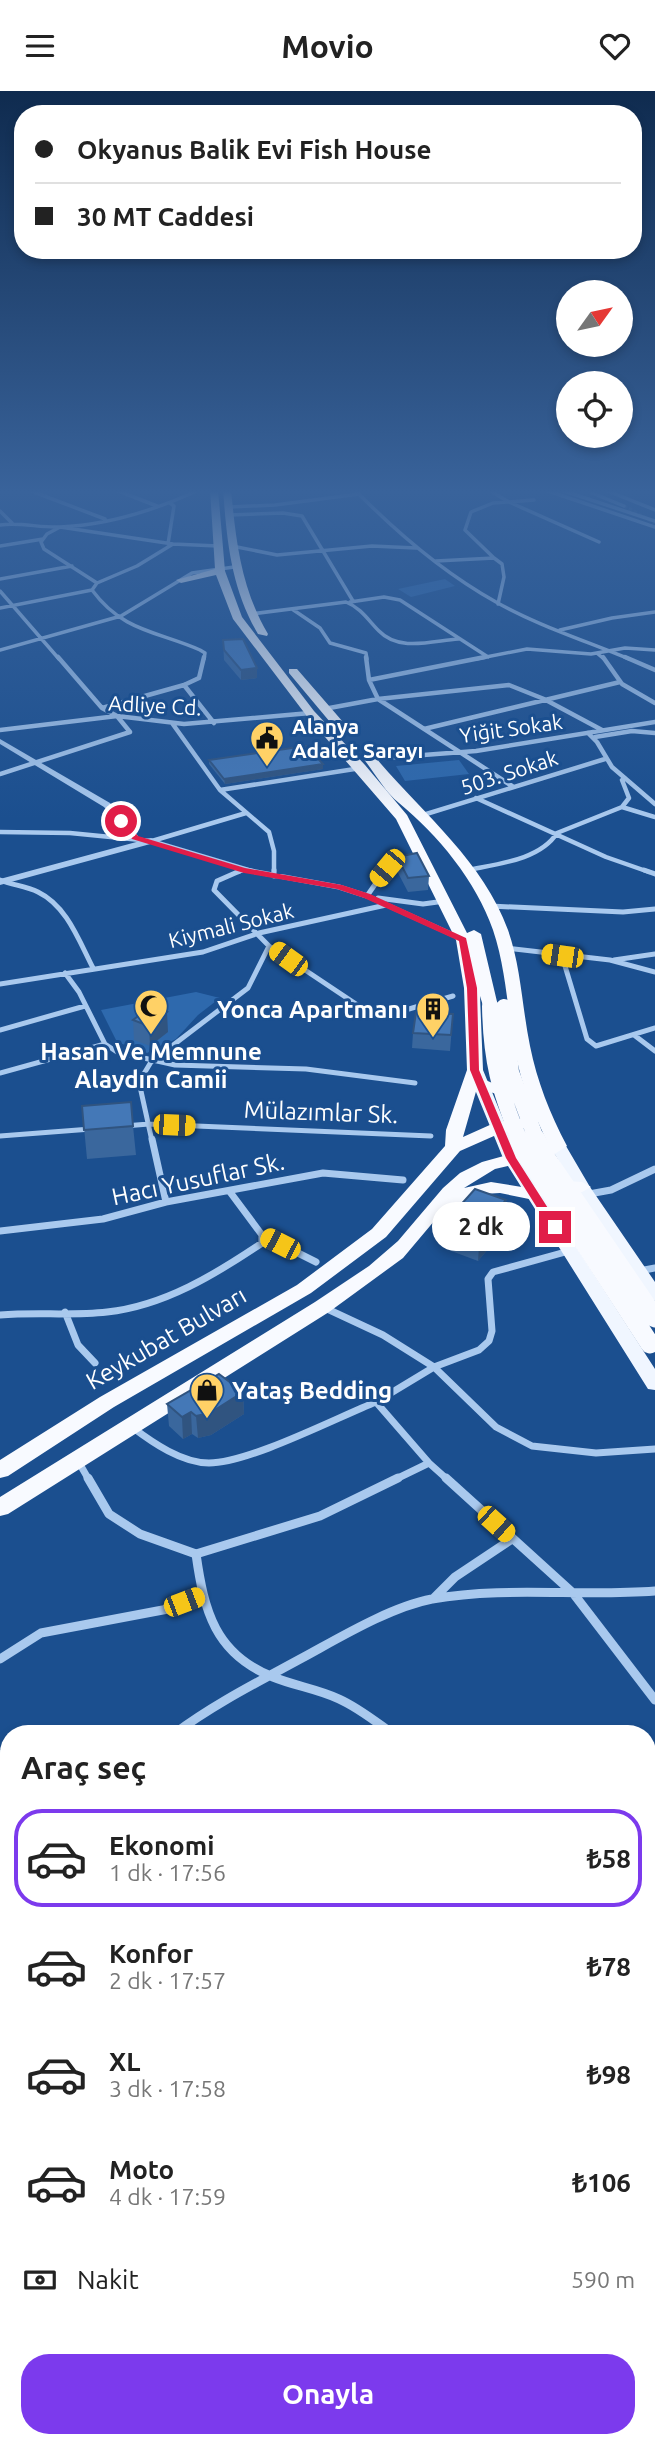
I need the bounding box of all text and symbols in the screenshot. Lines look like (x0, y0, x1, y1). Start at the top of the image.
icon: menu (21, 27, 59, 65)
icon: heart (596, 27, 634, 65)
text: Movio (281, 28, 374, 64)
text: Okyanus Balik Evi Fish House (77, 135, 431, 164)
text: 30 MT Caddesi (77, 202, 254, 231)
north arrow (556, 280, 634, 357)
map controls (556, 280, 633, 448)
button: locate (556, 371, 633, 448)
street label: Adliye Cd. (108, 691, 202, 719)
street label: Yiğit Sokak (458, 709, 564, 747)
place label: Alanya Adalet Sarayı (292, 714, 423, 762)
public building icon: Alanya Adalet Sarayı (248, 719, 286, 768)
street label: 503. Sokak (457, 745, 561, 799)
route start (105, 805, 137, 837)
car (366, 845, 409, 891)
street label: Kiymali Sokak (166, 898, 296, 952)
car (265, 938, 312, 980)
car (540, 943, 585, 969)
mosque icon: Hasan Ve Memnune Alaydın Camii (132, 987, 170, 1036)
building icon: Yonca Apartmanı (414, 990, 452, 1039)
place label: Yonca Apartmanı (217, 996, 408, 1023)
place label: Hasan Ve Memnune Alaydın Camii (40, 1038, 262, 1093)
street label: Mülazımlar Sk. (243, 1096, 399, 1128)
car (153, 1114, 196, 1136)
street label: Hacı Yusuflar Sk. (109, 1148, 287, 1210)
callout: 2 dk (433, 1203, 530, 1251)
route end (539, 1211, 571, 1243)
text: 2 dk (458, 1214, 504, 1239)
car (257, 1225, 304, 1263)
street label: Keykubat Bulvarı (81, 1281, 251, 1395)
shop icon: Yataş Bedding (188, 1371, 226, 1420)
place label: Yataş Bedding (232, 1377, 392, 1404)
car (474, 1502, 519, 1546)
car (161, 1585, 208, 1619)
text: Araç seç (21, 1749, 146, 1785)
icon: car (25, 1827, 88, 1890)
text: Ekonomi (109, 1831, 214, 1860)
text: ₺58 (587, 1844, 631, 1873)
text: 1 dk · 17:56 (109, 1860, 226, 1885)
icon: car (25, 1935, 88, 1998)
text: Konfor (109, 1939, 193, 1968)
text: ₺78 (587, 1952, 631, 1981)
text: 2 dk · 17:57 (109, 1968, 226, 1993)
icon: car (25, 2043, 88, 2106)
text: XL (109, 2047, 140, 2076)
text: ₺98 (587, 2060, 631, 2089)
text: 3 dk · 17:58 (109, 2076, 226, 2101)
icon: car (25, 2151, 88, 2214)
text: Moto (109, 2155, 174, 2184)
text: ₺106 (572, 2168, 631, 2197)
text: 4 dk · 17:59 (109, 2184, 226, 2209)
icon: cash (21, 2261, 59, 2299)
text: Nakit (77, 2265, 139, 2294)
text: 590 m (571, 2267, 635, 2292)
button: Onayla (21, 2354, 635, 2434)

